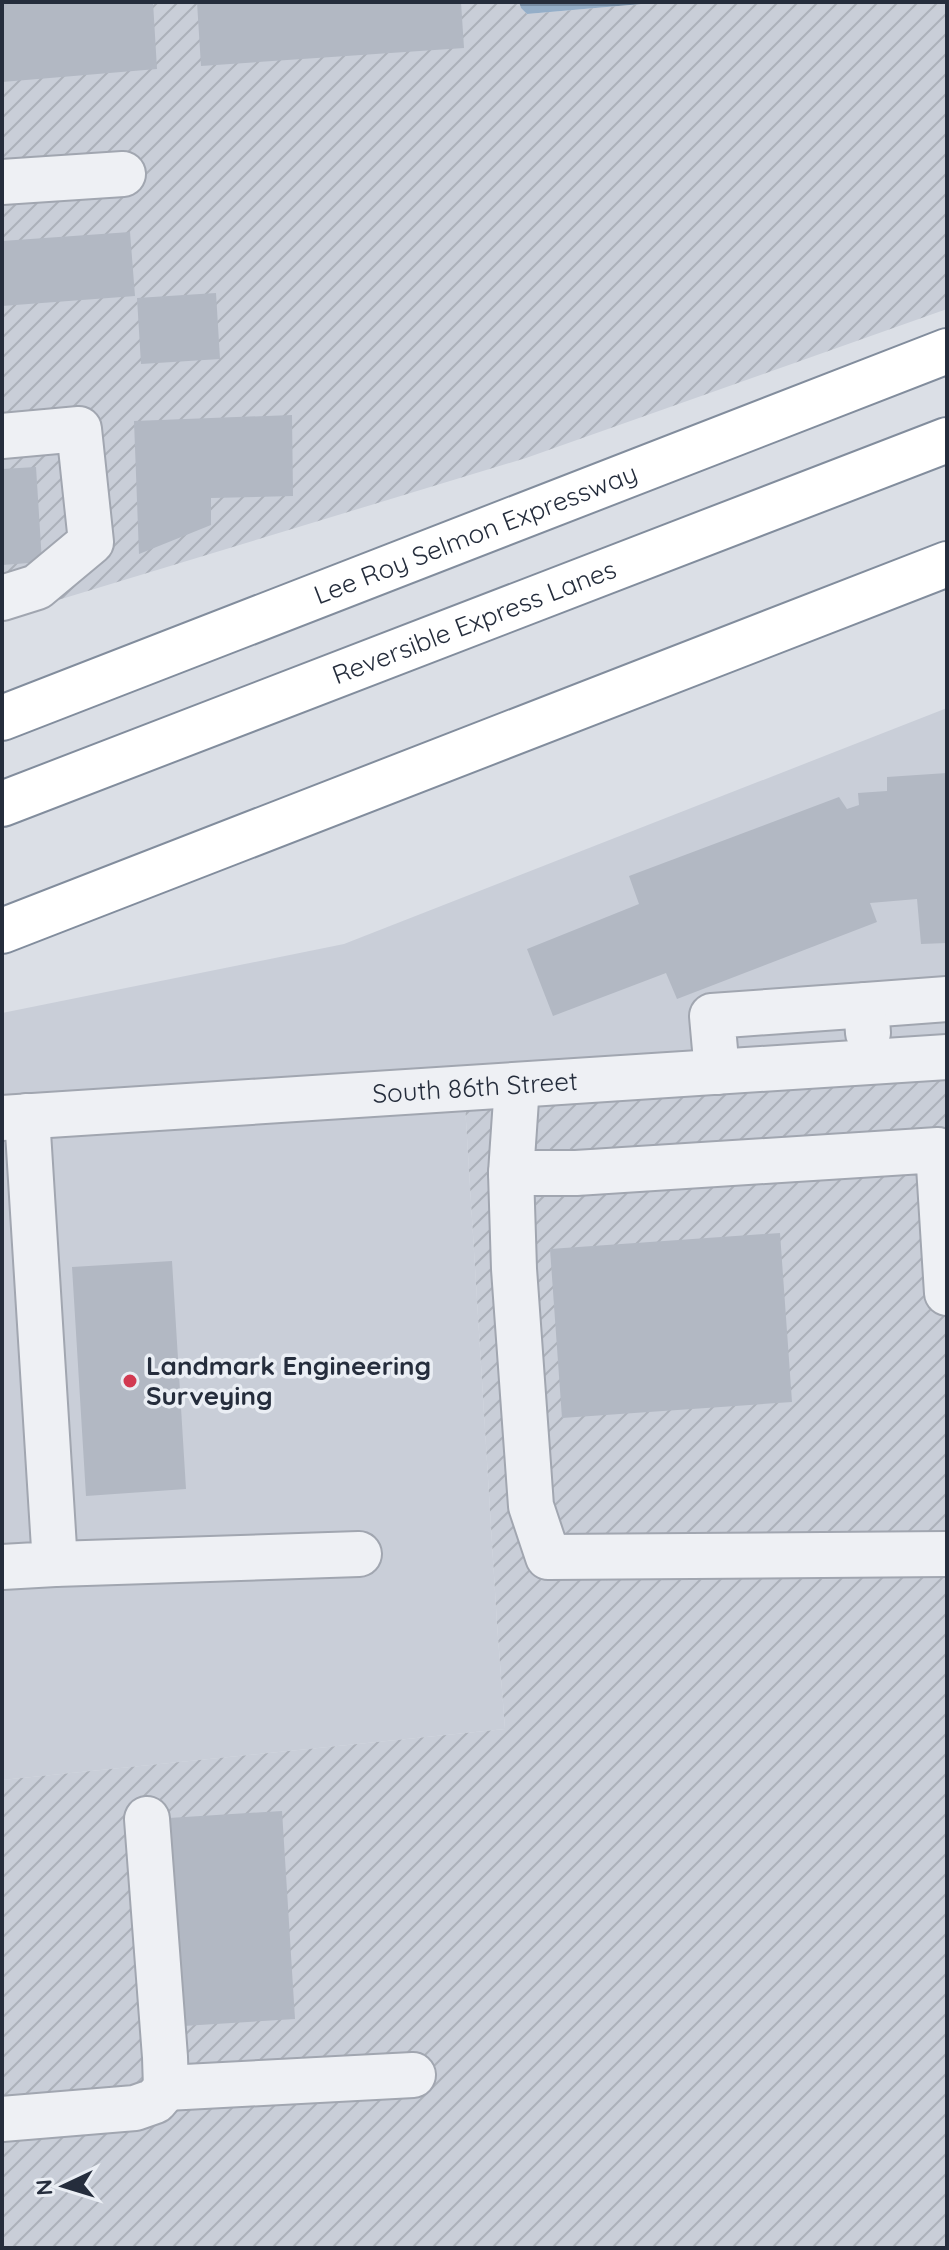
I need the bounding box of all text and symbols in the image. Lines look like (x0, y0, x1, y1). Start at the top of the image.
street label: Lee Roy Selmon Expressway (309, 456, 642, 611)
street label: Reversible Express Lanes (327, 552, 621, 691)
street label: South 86th Street (371, 1064, 579, 1110)
place label: Landmark Engineering Surveying (146, 1349, 431, 1412)
marker: Landmark Engineering Surveying (121, 1372, 139, 1390)
north arrow (24, 2146, 104, 2226)
text: N (30, 2178, 59, 2196)

